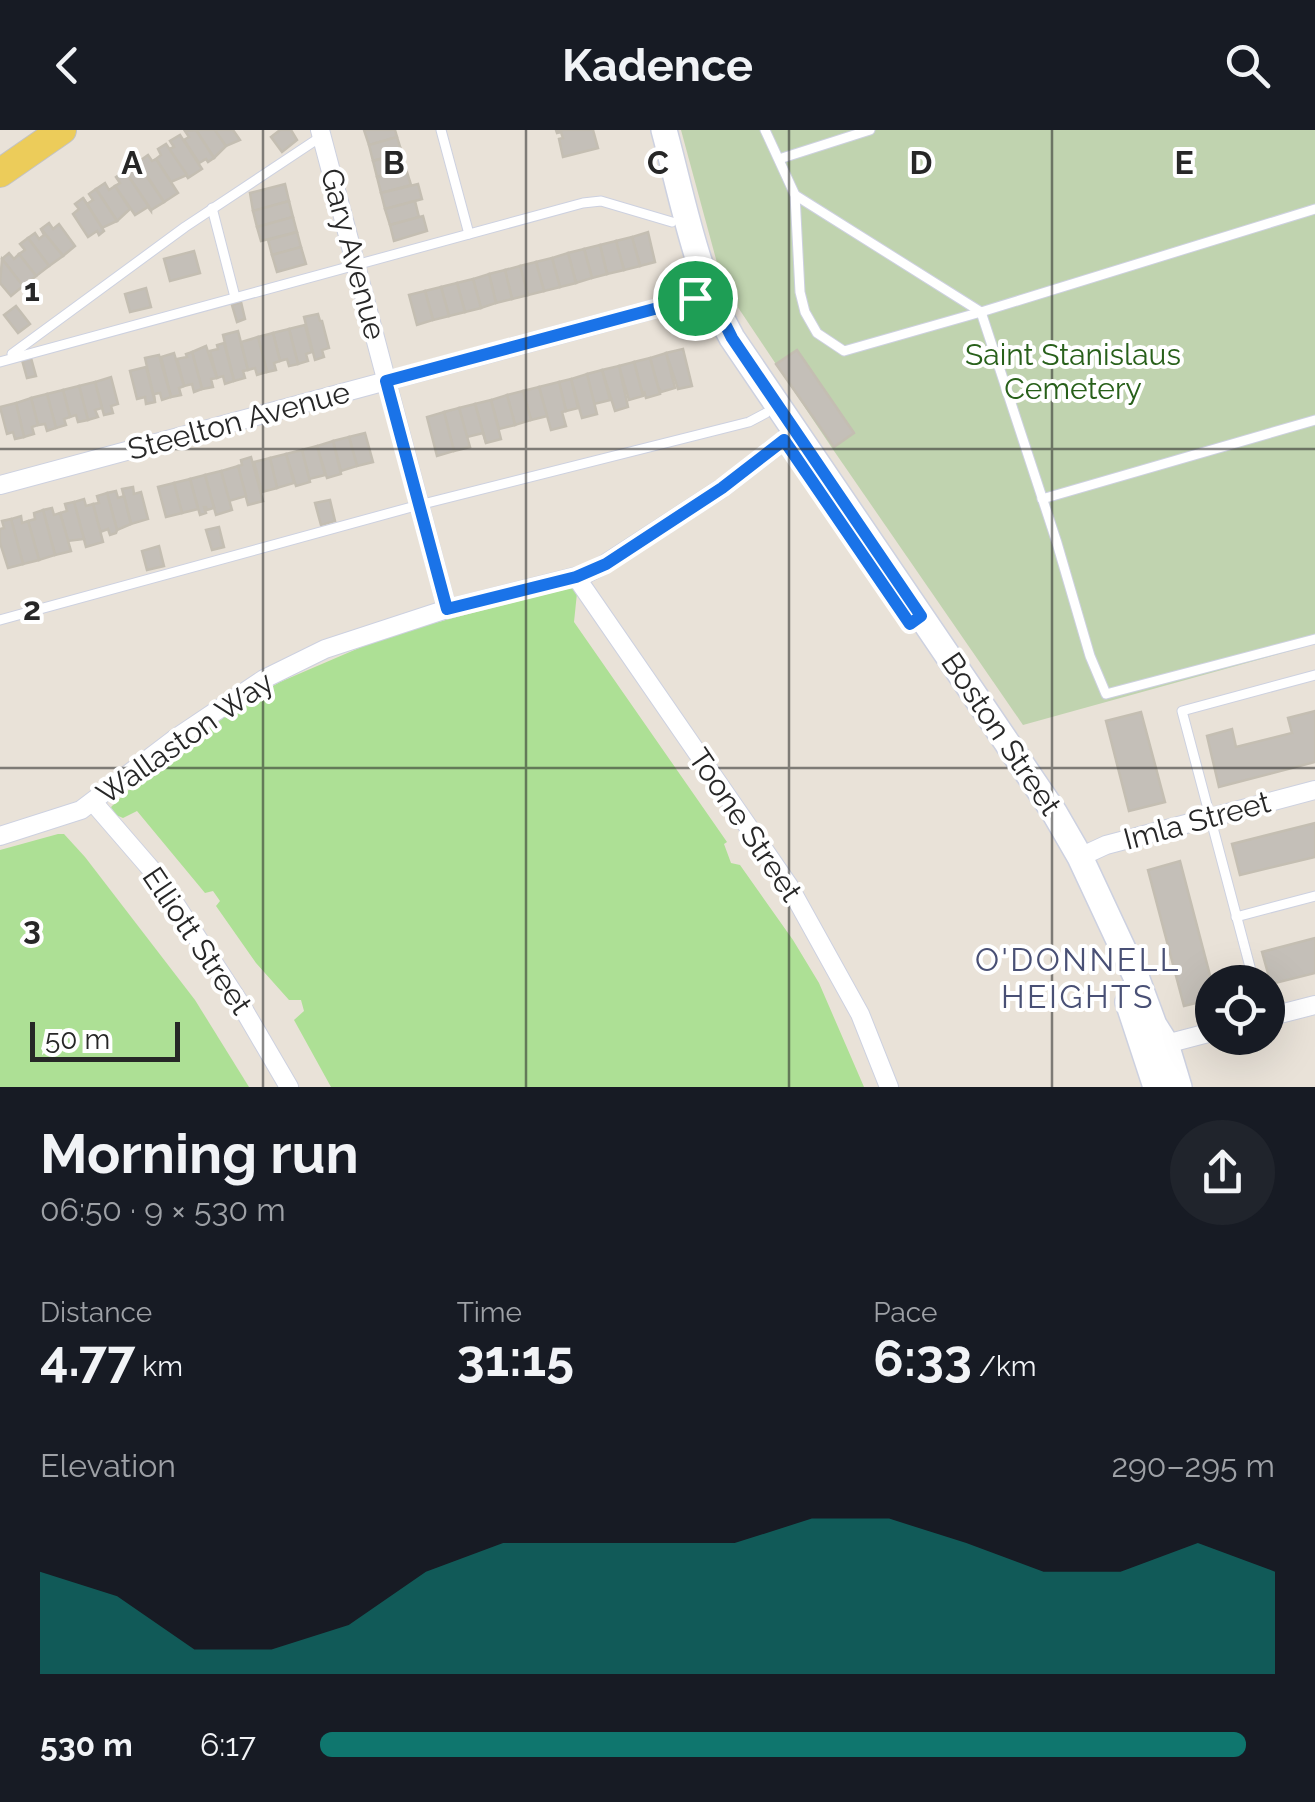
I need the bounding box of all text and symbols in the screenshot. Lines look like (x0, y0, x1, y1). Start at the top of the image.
icon: back (40, 38, 95, 93)
icon: search (1220, 38, 1275, 93)
text: Kadence (562, 39, 753, 92)
text: A (121, 144, 143, 181)
text: B (383, 144, 405, 181)
text: C (647, 144, 669, 181)
text: D (910, 144, 932, 181)
text: E (1174, 144, 1194, 181)
street label: Gary Avenue (314, 164, 393, 343)
pin (653, 256, 738, 341)
text: 1 (24, 271, 40, 308)
icon: arrive (668, 271, 723, 326)
park label: Saint Stanislaus Cemetery (965, 337, 1181, 406)
street label: Steelton Avenue (124, 374, 354, 467)
text: 2 (23, 590, 41, 627)
street label: Boston Street (934, 646, 1069, 822)
street label: Wallaston Way (90, 664, 280, 811)
street label: Toone Street (682, 742, 809, 908)
street label: Imla Street (1120, 784, 1274, 857)
street label: Elliott Street (135, 861, 259, 1021)
text: 3 (23, 909, 41, 946)
district label: O'DONNELL HEIGHTS (975, 941, 1181, 1015)
map controls (1195, 965, 1285, 1055)
button: locate (1195, 965, 1285, 1055)
scale bar (30, 1017, 180, 1061)
text: 50 m (45, 1023, 110, 1056)
button: share (1170, 1120, 1275, 1225)
text: Morning run (40, 1121, 359, 1186)
text: 06:50 · 9 × 530 m (40, 1191, 286, 1228)
text: Distance (40, 1296, 152, 1329)
text: Time (457, 1296, 522, 1329)
text: Pace (873, 1296, 938, 1329)
text: 4.77 (40, 1329, 135, 1388)
text: 31:15 (457, 1329, 574, 1388)
text: 6:33 (873, 1329, 972, 1388)
text: km (135, 1350, 183, 1383)
text: /km (972, 1350, 1036, 1383)
text: Elevation (40, 1447, 176, 1484)
text: 290–295 m (1111, 1447, 1275, 1484)
text: 530 m (40, 1726, 133, 1763)
text: 6:17 (200, 1726, 256, 1763)

